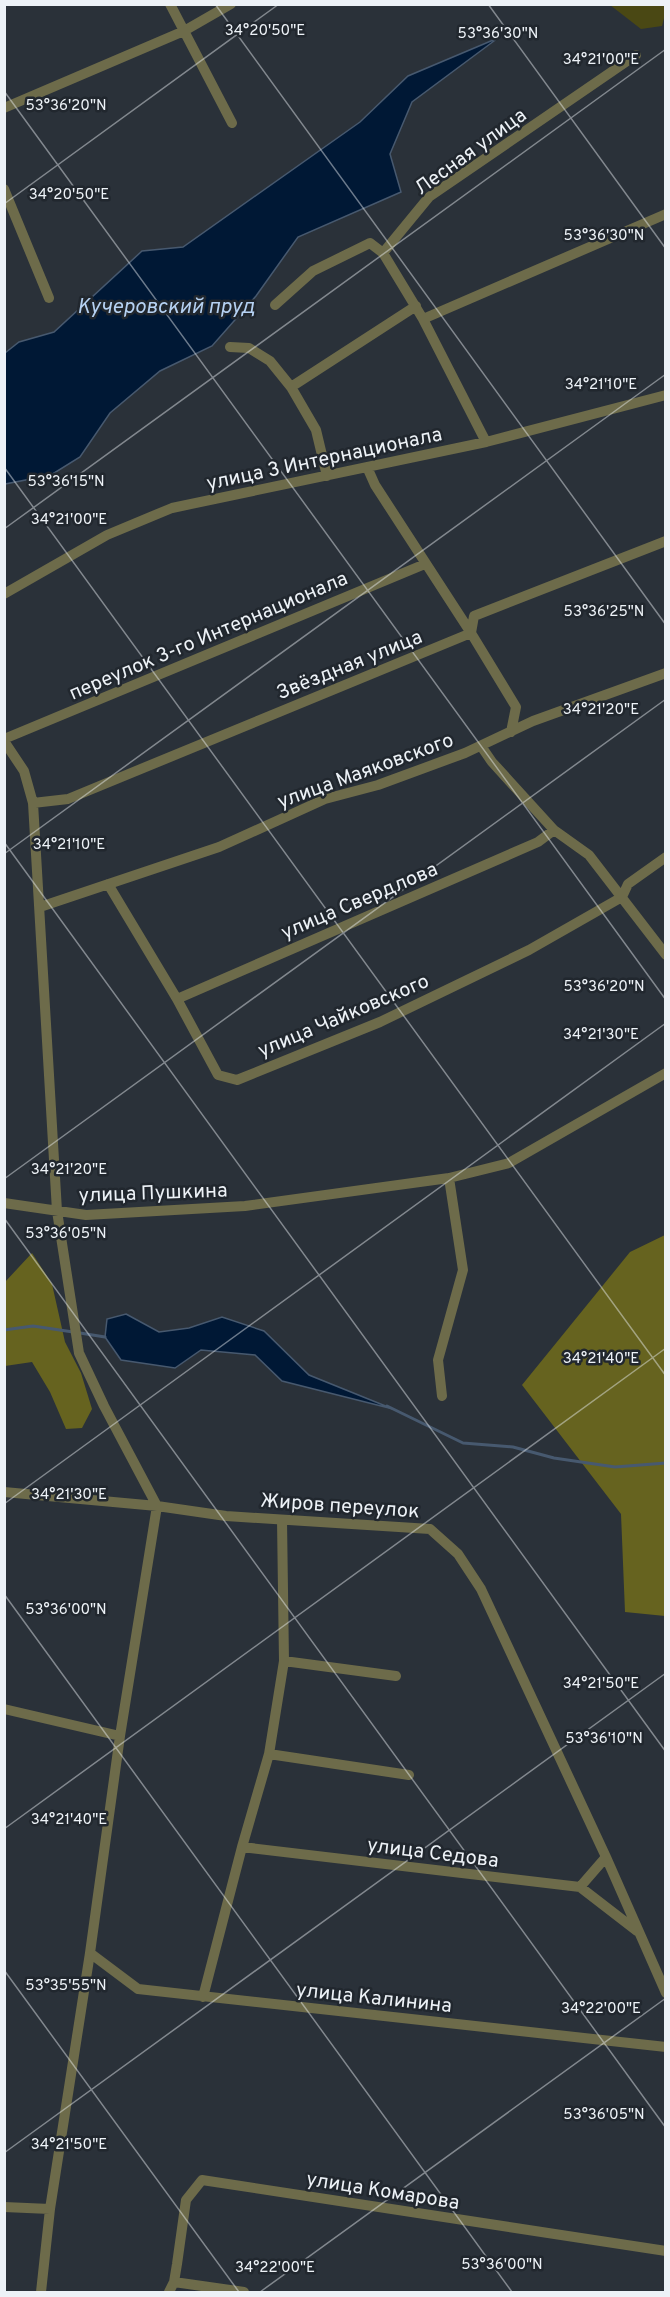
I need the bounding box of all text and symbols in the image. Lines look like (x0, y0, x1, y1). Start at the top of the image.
text: 34°20'50"E (225, 22, 305, 41)
text: 53°36'30"N (458, 25, 538, 44)
text: 34°21'00"E (563, 51, 639, 70)
text: 53°36'20"N (25, 97, 107, 116)
street label: Лесная улица (410, 103, 532, 202)
text: 34°20'50"E (29, 186, 109, 205)
text: 53°36'30"N (564, 227, 644, 246)
water label: Кучеровский пруд (77, 294, 255, 321)
text: 34°21'10"E (565, 376, 637, 395)
street label: улица 3 Интернационала (204, 422, 445, 498)
text: 53°36'15"N (27, 473, 105, 492)
text: 34°21'00"E (31, 511, 107, 530)
street label: переулок 3-го Интернационала (65, 566, 352, 707)
text: 53°36'25"N (564, 603, 644, 622)
street label: Звёздная улица (273, 625, 426, 707)
text: 34°21'20"E (563, 701, 639, 720)
street label: улица Маяковского (274, 728, 457, 816)
text: 34°21'10"E (33, 836, 105, 855)
street label: улица Свердлова (278, 857, 442, 947)
street label: улица Чайковского (254, 969, 433, 1065)
text: 53°36'20"N (563, 978, 645, 997)
text: 34°21'30"E (563, 1026, 639, 1045)
text: 34°21'20"E (31, 1161, 107, 1180)
street label: улица Пушкина (78, 1178, 228, 1210)
text: 53°36'05"N (25, 1225, 107, 1244)
text: 34°21'40"E (563, 1350, 639, 1369)
text: 34°21'30"E (31, 1486, 107, 1505)
street label: Жиров переулок (259, 1488, 420, 1526)
text: 53°36'00"N (25, 1601, 107, 1620)
text: 34°21'50"E (563, 1675, 639, 1694)
text: 53°36'10"N (565, 1730, 643, 1749)
text: 34°21'40"E (31, 1811, 107, 1830)
street label: улица Седова (365, 1833, 500, 1875)
text: 53°35'55"N (25, 1977, 107, 1996)
street label: улица Калинина (295, 1978, 453, 2020)
text: 34°22'00"E (561, 2000, 641, 2019)
text: 53°36'05"N (563, 2106, 645, 2125)
text: 34°21'50"E (31, 2136, 107, 2155)
street label: улица Комарова (304, 2167, 461, 2217)
text: 53°36'00"N (461, 2256, 543, 2275)
text: 34°22'00"E (235, 2259, 315, 2278)

